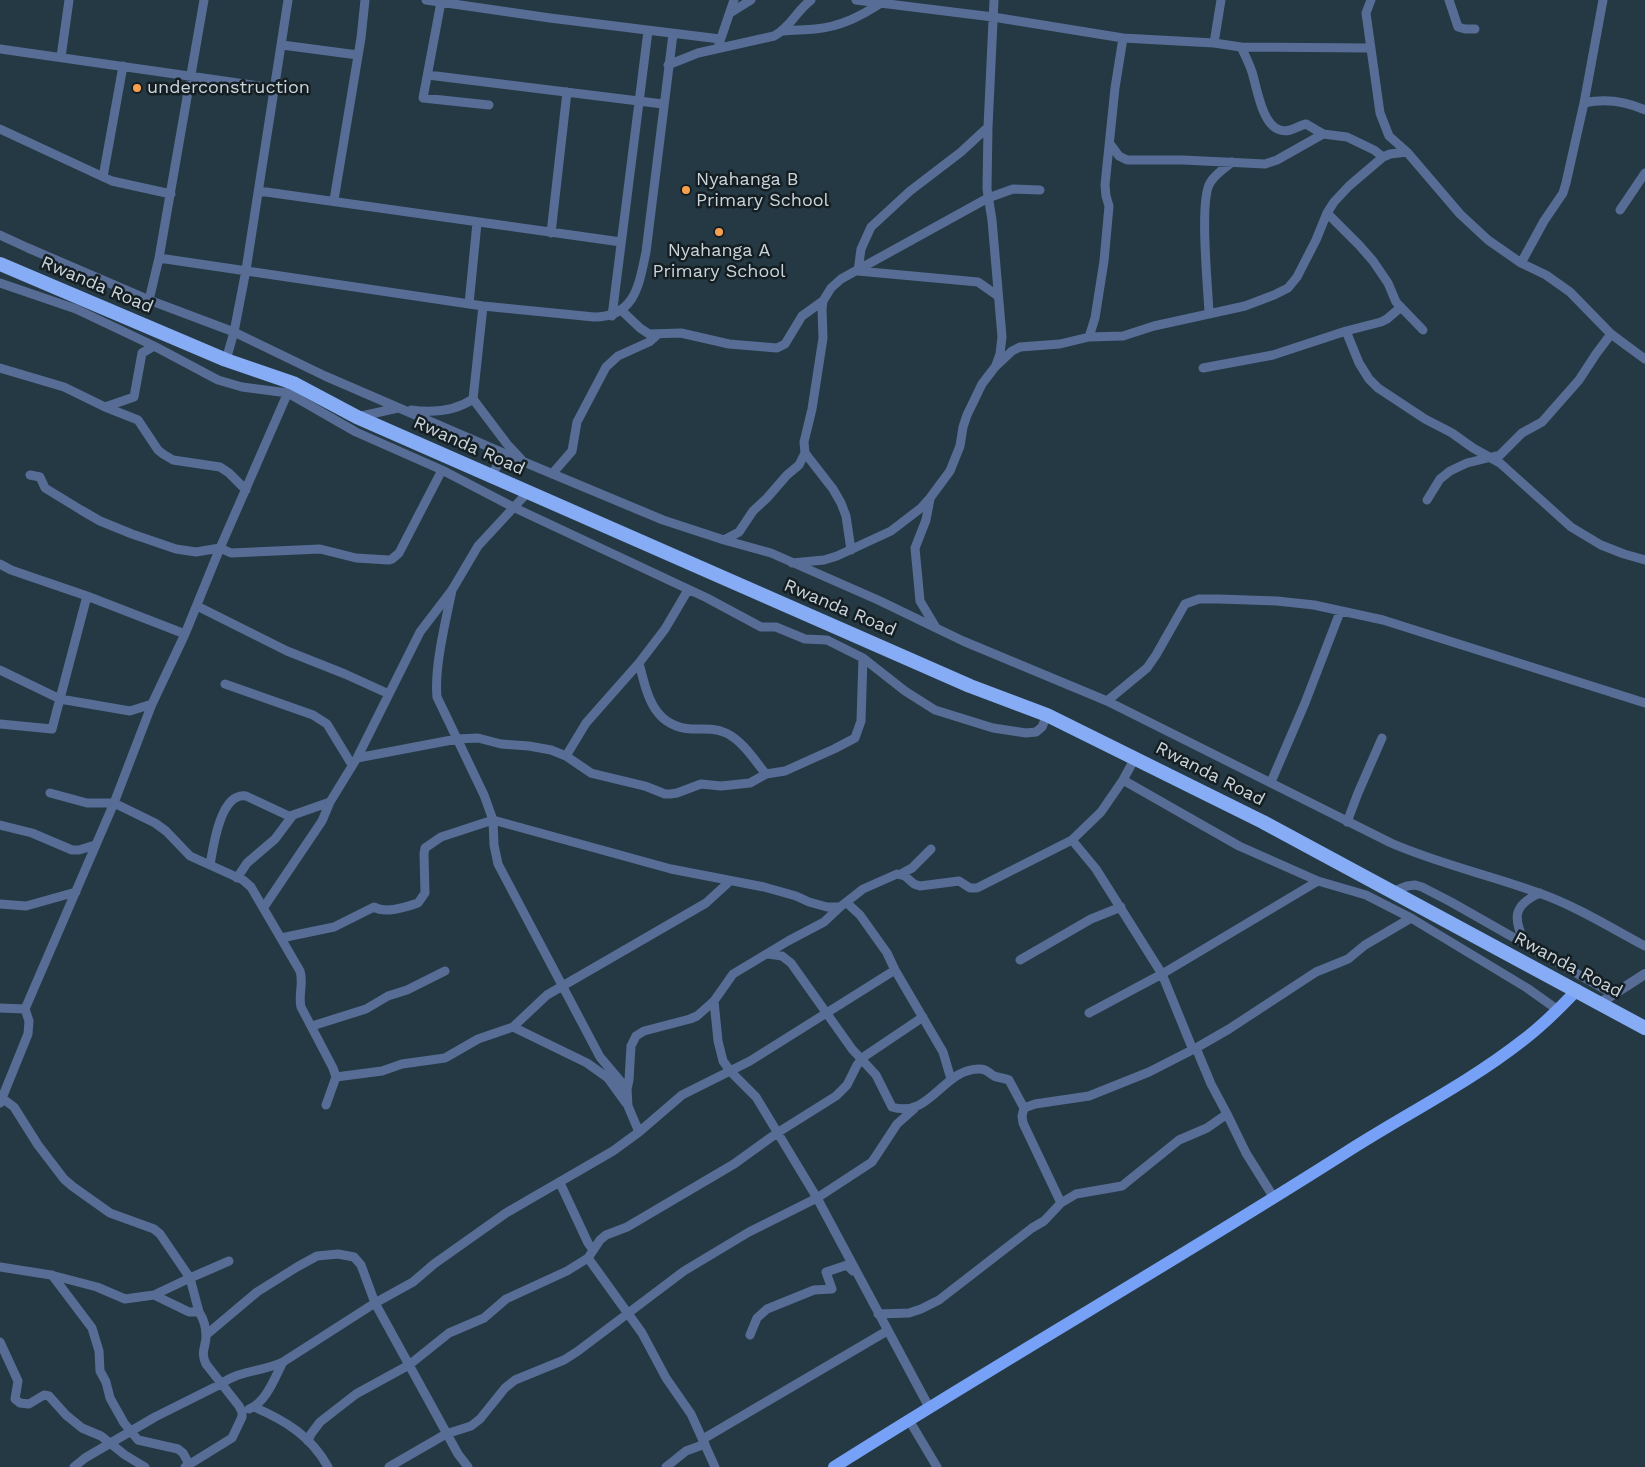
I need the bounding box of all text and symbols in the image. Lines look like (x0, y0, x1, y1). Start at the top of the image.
place label: underconstruction (147, 77, 310, 99)
marker: underconstruction (131, 82, 143, 94)
place label: Nyahanga B Primary School (696, 169, 829, 212)
marker: Nyahanga B Primary School (680, 184, 692, 196)
marker: Nyahanga A Primary School (713, 226, 725, 238)
place label: Nyahanga A Primary School (652, 240, 786, 282)
street label: Rwanda Road (38, 252, 156, 318)
street label: Rwanda Road (410, 412, 528, 480)
street label: Rwanda Road (781, 575, 899, 641)
street label: Rwanda Road (1152, 737, 1268, 811)
street label: Rwanda Road (1510, 927, 1626, 1003)

